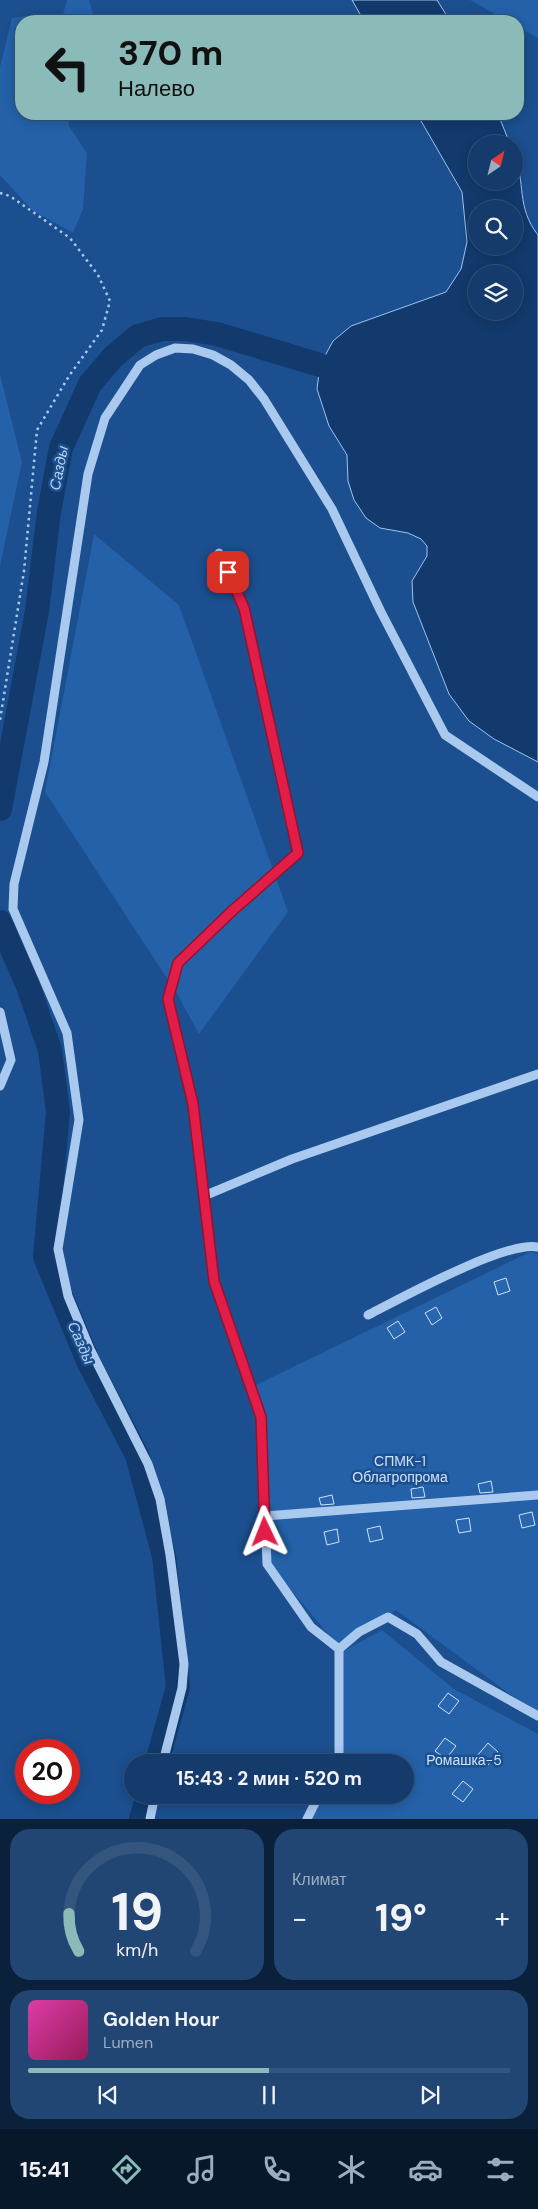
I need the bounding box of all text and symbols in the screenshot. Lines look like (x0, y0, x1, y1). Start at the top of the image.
text: 370 m (118, 30, 223, 76)
icon: left (35, 35, 100, 100)
text: Налево (118, 74, 195, 103)
north arrow (468, 135, 522, 190)
map controls (468, 135, 523, 320)
button: search (468, 200, 523, 255)
button: layers (468, 265, 523, 320)
water label: Сазды (45, 444, 73, 492)
pin (207, 551, 249, 593)
icon: arrive (214, 558, 242, 586)
water label: Сазды (63, 1318, 99, 1368)
park label: СПМК-1 Облагропрома (352, 1452, 448, 1486)
position arrow (238, 1505, 290, 1557)
speed limit sign: 20 (15, 1739, 80, 1804)
park label: Ромашка-5 (426, 1751, 502, 1769)
text: 15:43 · 2 мин · 520 m (176, 1766, 362, 1791)
text: Климат (292, 1869, 346, 1890)
text: 19 (111, 1878, 163, 1946)
text: 19° (375, 1893, 427, 1943)
text: − (292, 1900, 307, 1937)
text: + (495, 1900, 510, 1937)
text: km/h (116, 1938, 158, 1962)
text: Golden Hour (103, 2007, 219, 2032)
text: Lumen (103, 2032, 153, 2053)
icon: previous (94, 2081, 122, 2109)
icon: pause (255, 2081, 283, 2109)
icon: next (416, 2081, 444, 2109)
icon: directions (109, 2152, 144, 2187)
icon: music (184, 2152, 219, 2187)
icon: phone (259, 2152, 294, 2187)
icon: climate (334, 2152, 369, 2187)
icon: car (408, 2152, 443, 2187)
icon: filters (483, 2152, 518, 2187)
text: 15:41 (20, 2155, 69, 2184)

